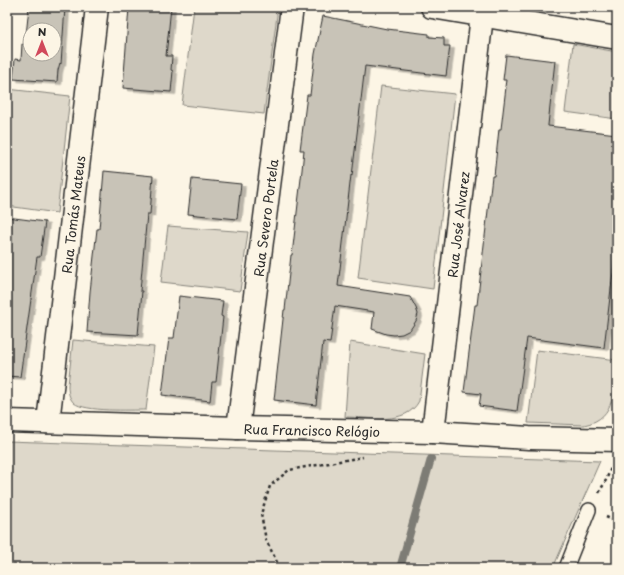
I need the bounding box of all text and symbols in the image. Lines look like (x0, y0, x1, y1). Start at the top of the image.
north arrow (22, 22, 62, 62)
text: N (38, 23, 47, 40)
street label: Rua Tomás Mateus (56, 155, 89, 274)
street label: Rua Severo Portela (248, 157, 282, 278)
street label: Rua José Alvarez (442, 170, 473, 279)
street label: Rua Francisco Relógio (244, 419, 380, 440)

